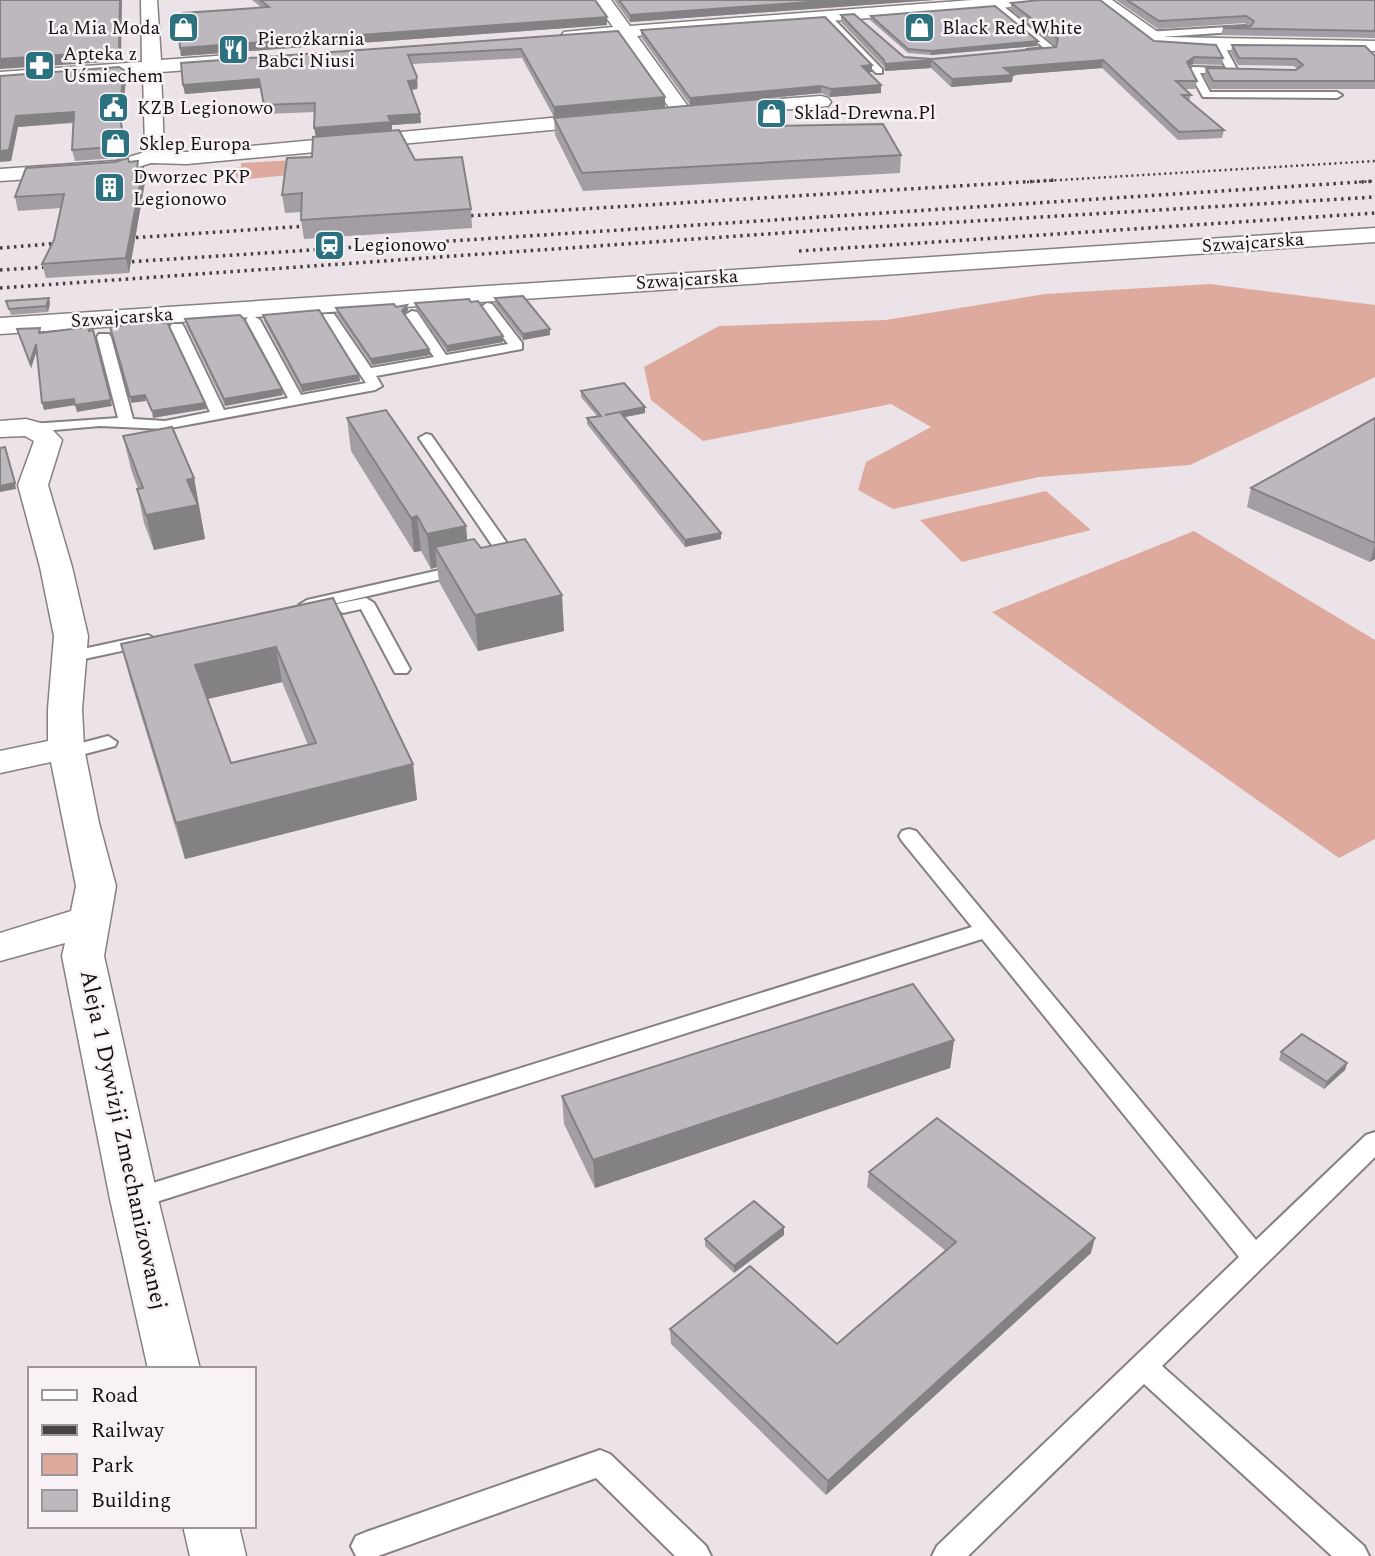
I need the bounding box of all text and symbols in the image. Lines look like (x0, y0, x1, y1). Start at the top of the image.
shop icon: La Mia Moda (166, 11, 200, 45)
shop icon: Black Red White (902, 11, 936, 45)
place label: La Mia Moda (47, 14, 161, 43)
place label: Black Red White (942, 14, 1082, 43)
place label: Pierożkarnia Babci Niusi (257, 25, 365, 76)
restaurant icon: Pierożkarnia Babci Niusi (217, 33, 251, 67)
place label: Apteka z Uśmiechem (63, 40, 163, 91)
pharmacy icon: Apteka z Uśmiechem (23, 48, 57, 82)
public building icon: KZB Legionowo (97, 91, 131, 125)
place label: KZB Legionowo (137, 94, 273, 123)
shop icon: Sklad-Drewna.Pl (754, 96, 788, 130)
place label: Sklad-Drewna.Pl (794, 99, 936, 128)
shop icon: Sklep Europa (99, 127, 133, 161)
place label: Sklep Europa (139, 130, 252, 159)
place label: Dworzec PKP Legionowo (133, 163, 250, 214)
building icon: Dworzec PKP Legionowo (93, 171, 127, 205)
street label: Szwajcarska (1201, 225, 1306, 261)
station icon: Legionowo (313, 228, 347, 262)
place label: Legionowo (353, 231, 447, 260)
street label: Szwajcarska (635, 262, 740, 298)
street label: Szwajcarska (70, 300, 175, 336)
street label: Aleja 1 Dywizji Zmechanizowanej (70, 967, 176, 1313)
legend (28, 1367, 256, 1528)
text: Road (91, 1380, 138, 1412)
text: Railway (91, 1415, 165, 1447)
text: Park (91, 1450, 135, 1482)
text: Building (91, 1485, 171, 1517)

